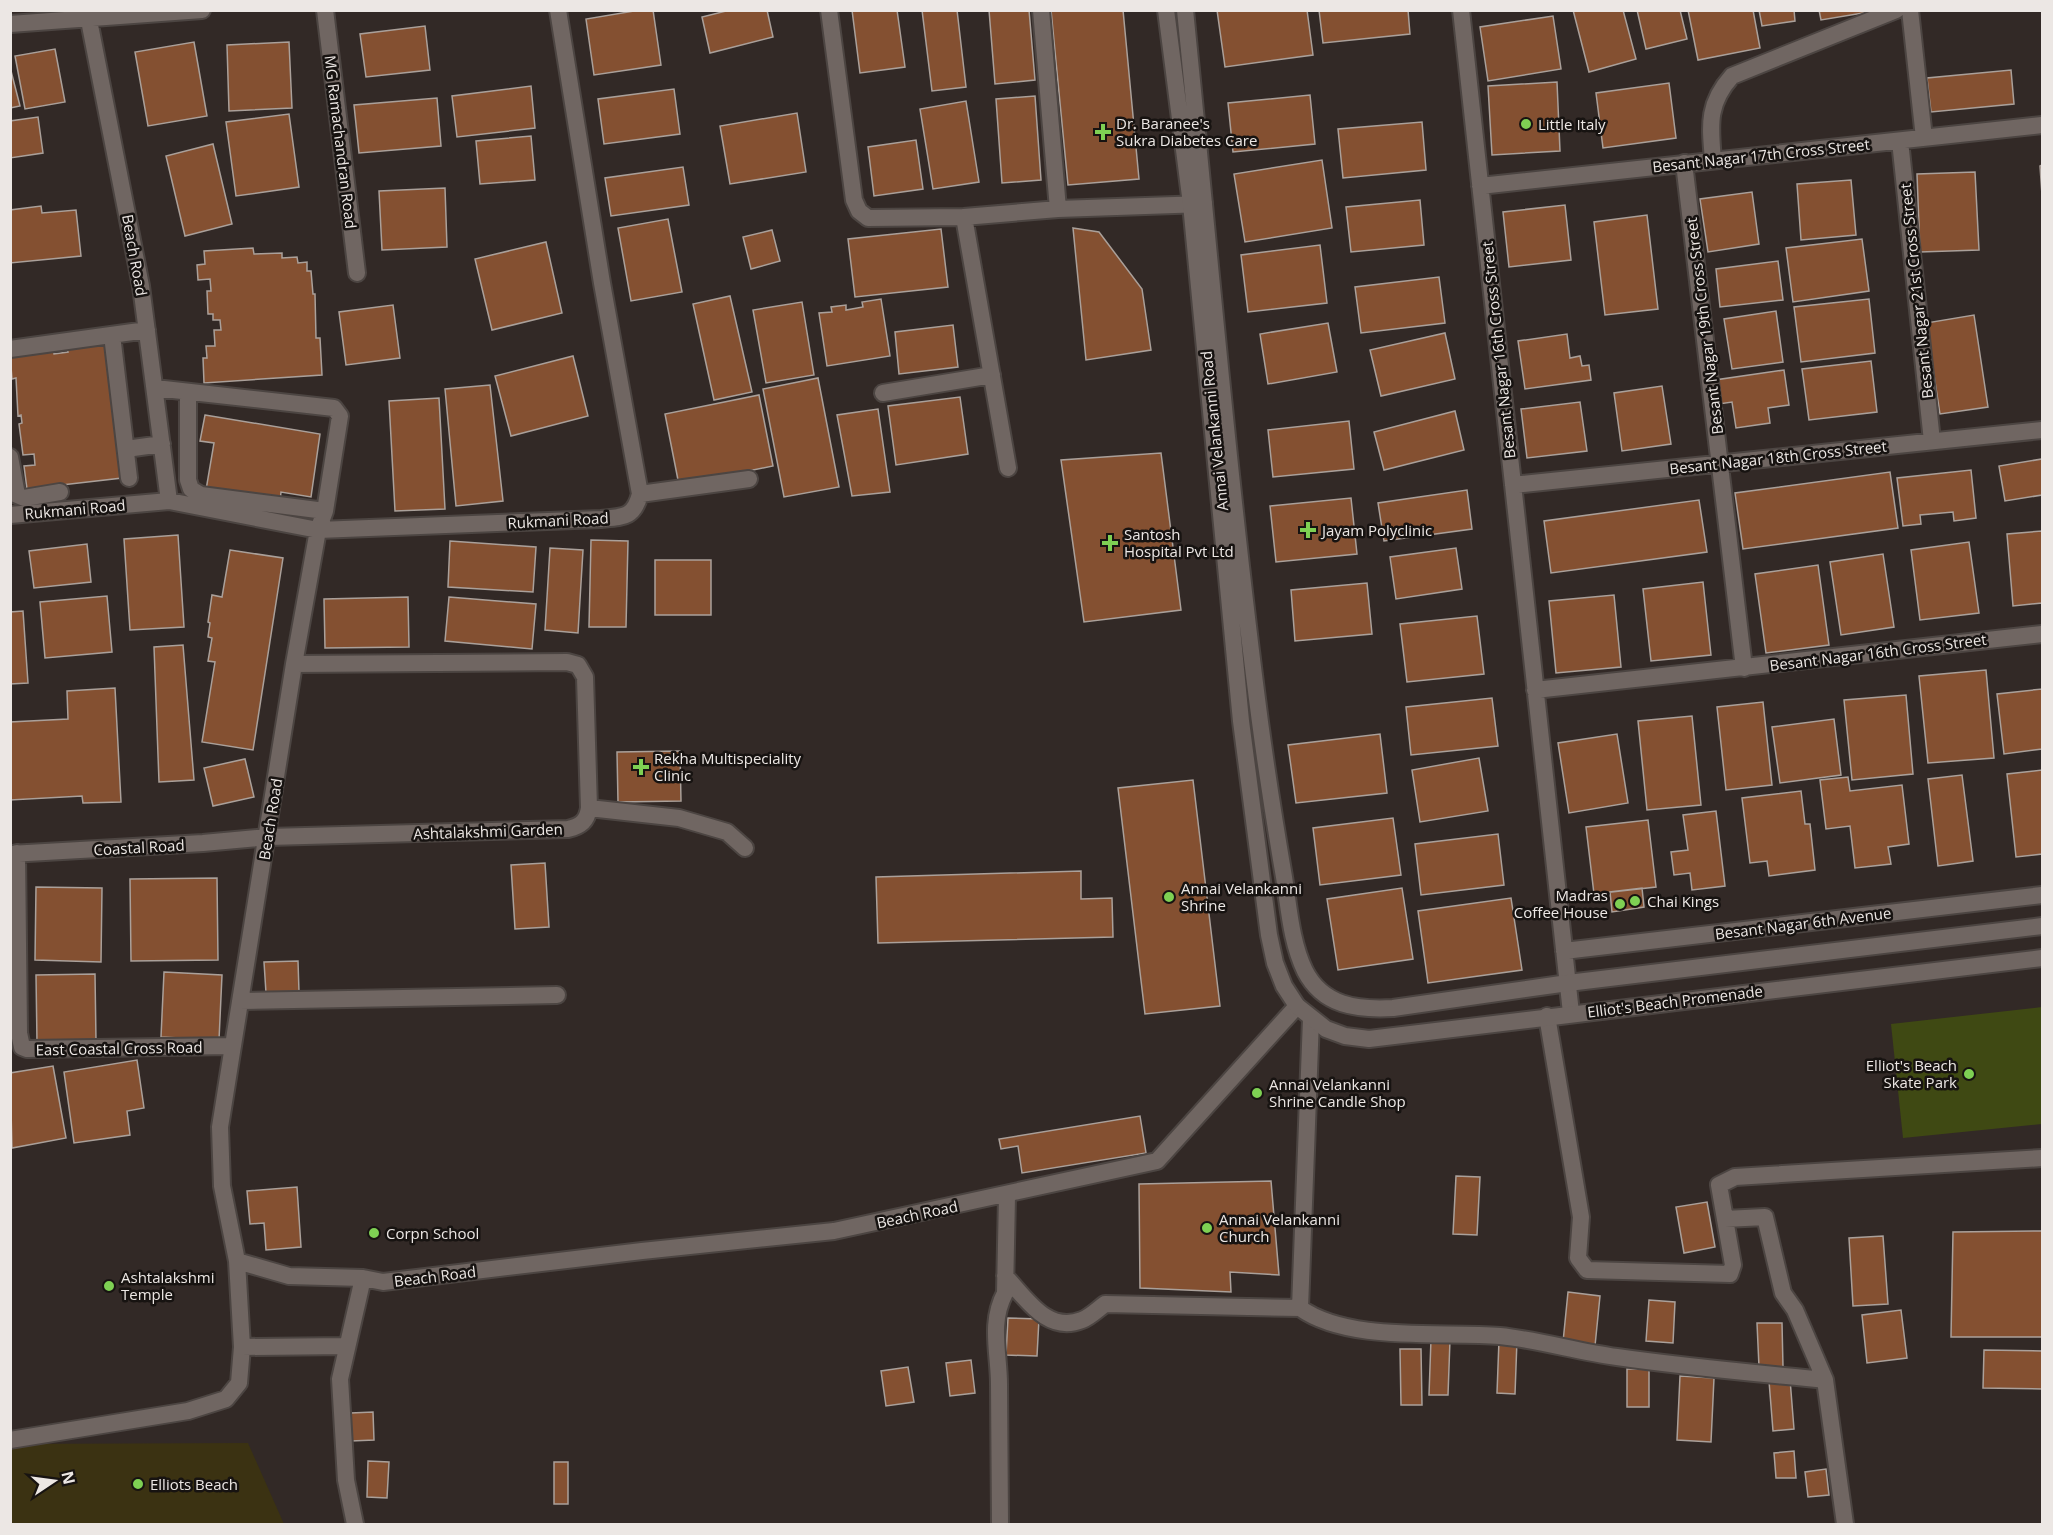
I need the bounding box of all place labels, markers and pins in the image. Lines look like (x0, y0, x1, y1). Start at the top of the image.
place label: Dr. Baranee's Sukra Diabetes Care (1116, 113, 1257, 150)
place label: Little Italy (1538, 114, 1606, 134)
marker: Little Italy (1519, 117, 1533, 131)
marker: Dr. Baranee's Sukra Diabetes Care (1094, 123, 1112, 141)
place label: Jayam Polyclinic (1320, 520, 1432, 540)
marker: Jayam Polyclinic (1299, 521, 1317, 539)
place label: Santosh Hospital Pvt Ltd (1124, 524, 1234, 561)
marker: Santosh Hospital Pvt Ltd (1101, 534, 1119, 552)
place label: Rekha Multispeciality Clinic (654, 748, 802, 785)
marker: Rekha Multispeciality Clinic (632, 758, 650, 776)
place label: Annai Velankanni Shrine (1181, 878, 1302, 915)
place label: Madras Coffee House (1514, 885, 1608, 922)
marker: Annai Velankanni Shrine (1162, 890, 1176, 904)
place label: Chai Kings (1647, 891, 1719, 911)
marker: Chai Kings (1628, 894, 1642, 908)
marker: Madras Coffee House (1613, 897, 1627, 911)
place label: Elliot's Beach Skate Park (1866, 1055, 1957, 1092)
marker: Elliot's Beach Skate Park (1962, 1067, 1976, 1081)
place label: Annai Velankanni Shrine Candle Shop (1269, 1074, 1406, 1111)
marker: Annai Velankanni Shrine Candle Shop (1250, 1086, 1264, 1100)
place label: Annai Velankanni Church (1219, 1209, 1340, 1246)
marker: Annai Velankanni Church (1200, 1221, 1214, 1235)
place label: Corpn School (386, 1223, 479, 1243)
marker: Corpn School (367, 1226, 381, 1240)
place label: Ashtalakshmi Temple (121, 1267, 215, 1304)
marker: Ashtalakshmi Temple (102, 1279, 116, 1293)
place label: Elliots Beach (150, 1474, 238, 1494)
marker: Elliots Beach (131, 1477, 145, 1491)

